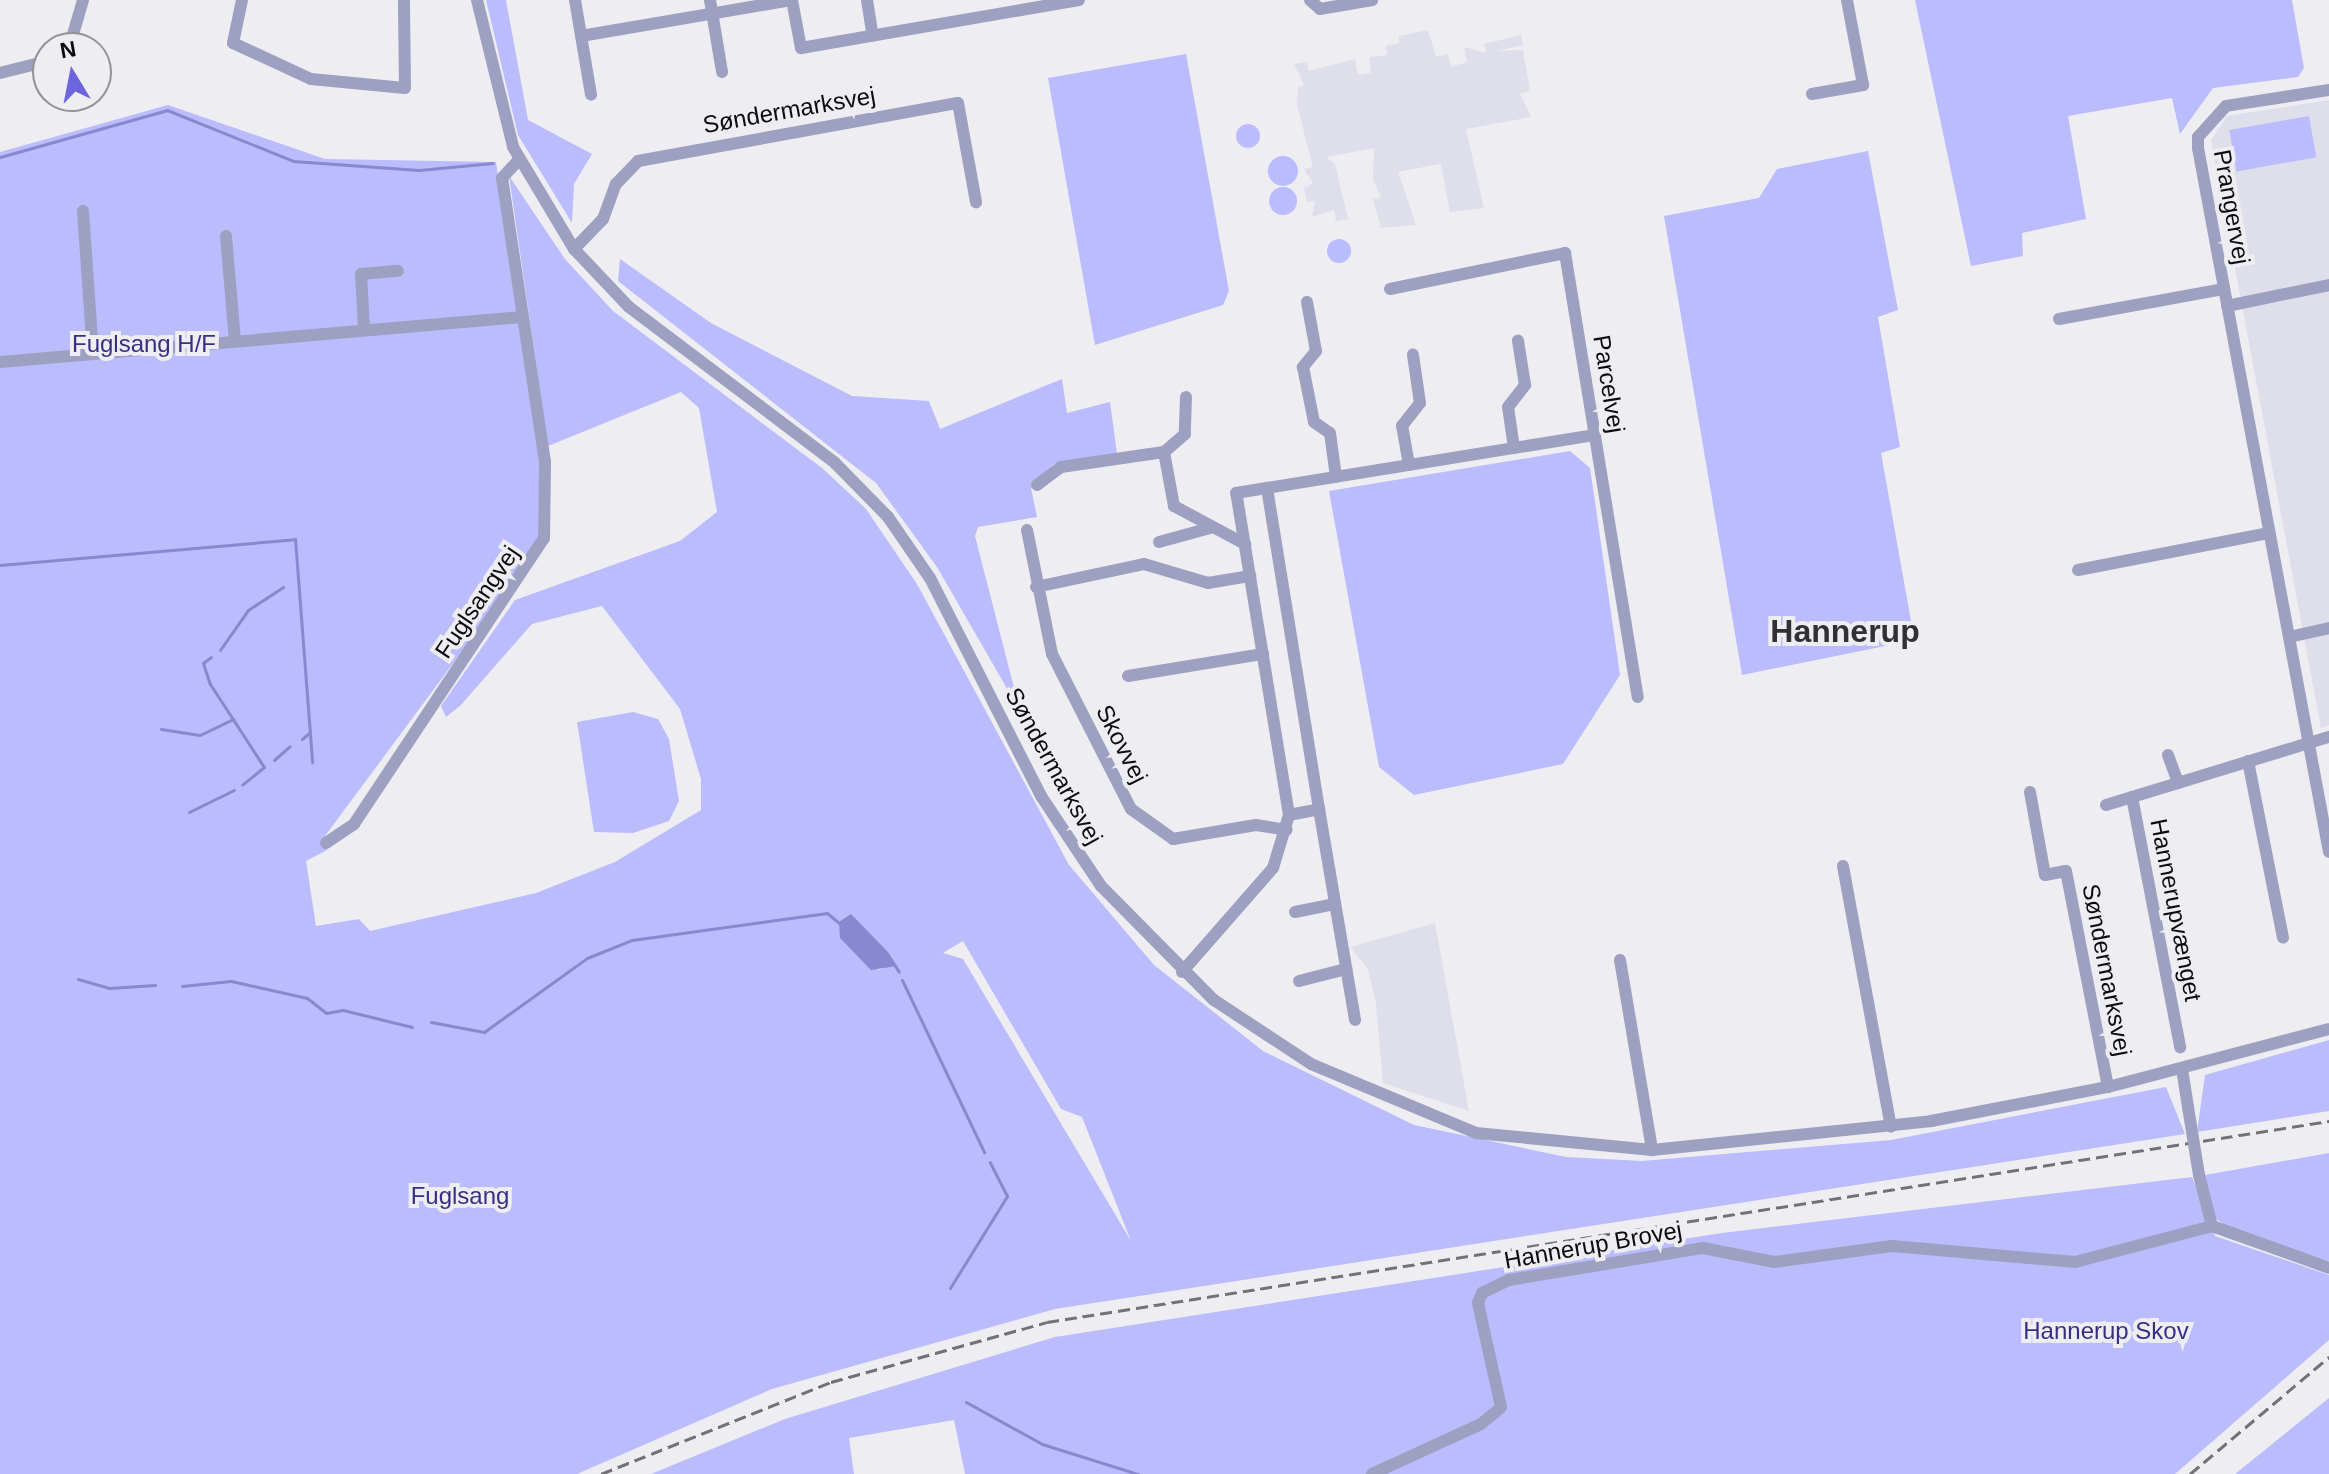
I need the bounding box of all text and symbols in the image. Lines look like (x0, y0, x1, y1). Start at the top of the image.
north arrow (32, 32, 112, 112)
text: N (58, 36, 78, 64)
street label: Søndermarksvej (700, 81, 878, 139)
street label: Prangervej (2208, 147, 2256, 267)
park label: Fuglsang H/F (72, 330, 216, 358)
street label: Parcelvej (1587, 333, 1631, 435)
street label: Fuglsangvej (429, 540, 525, 664)
district label: Hannerup (1770, 612, 1920, 650)
street label: Søndermarksvej (999, 683, 1109, 849)
street label: Skovvej (1090, 700, 1154, 788)
street label: Hannerupvænget (2144, 816, 2208, 1004)
street label: Søndermarksvej (2076, 881, 2138, 1059)
park label: Fuglsang (411, 1182, 509, 1210)
street label: Hannerup Brovej (1502, 1215, 1684, 1275)
park label: Hannerup Skov (2023, 1317, 2189, 1345)

